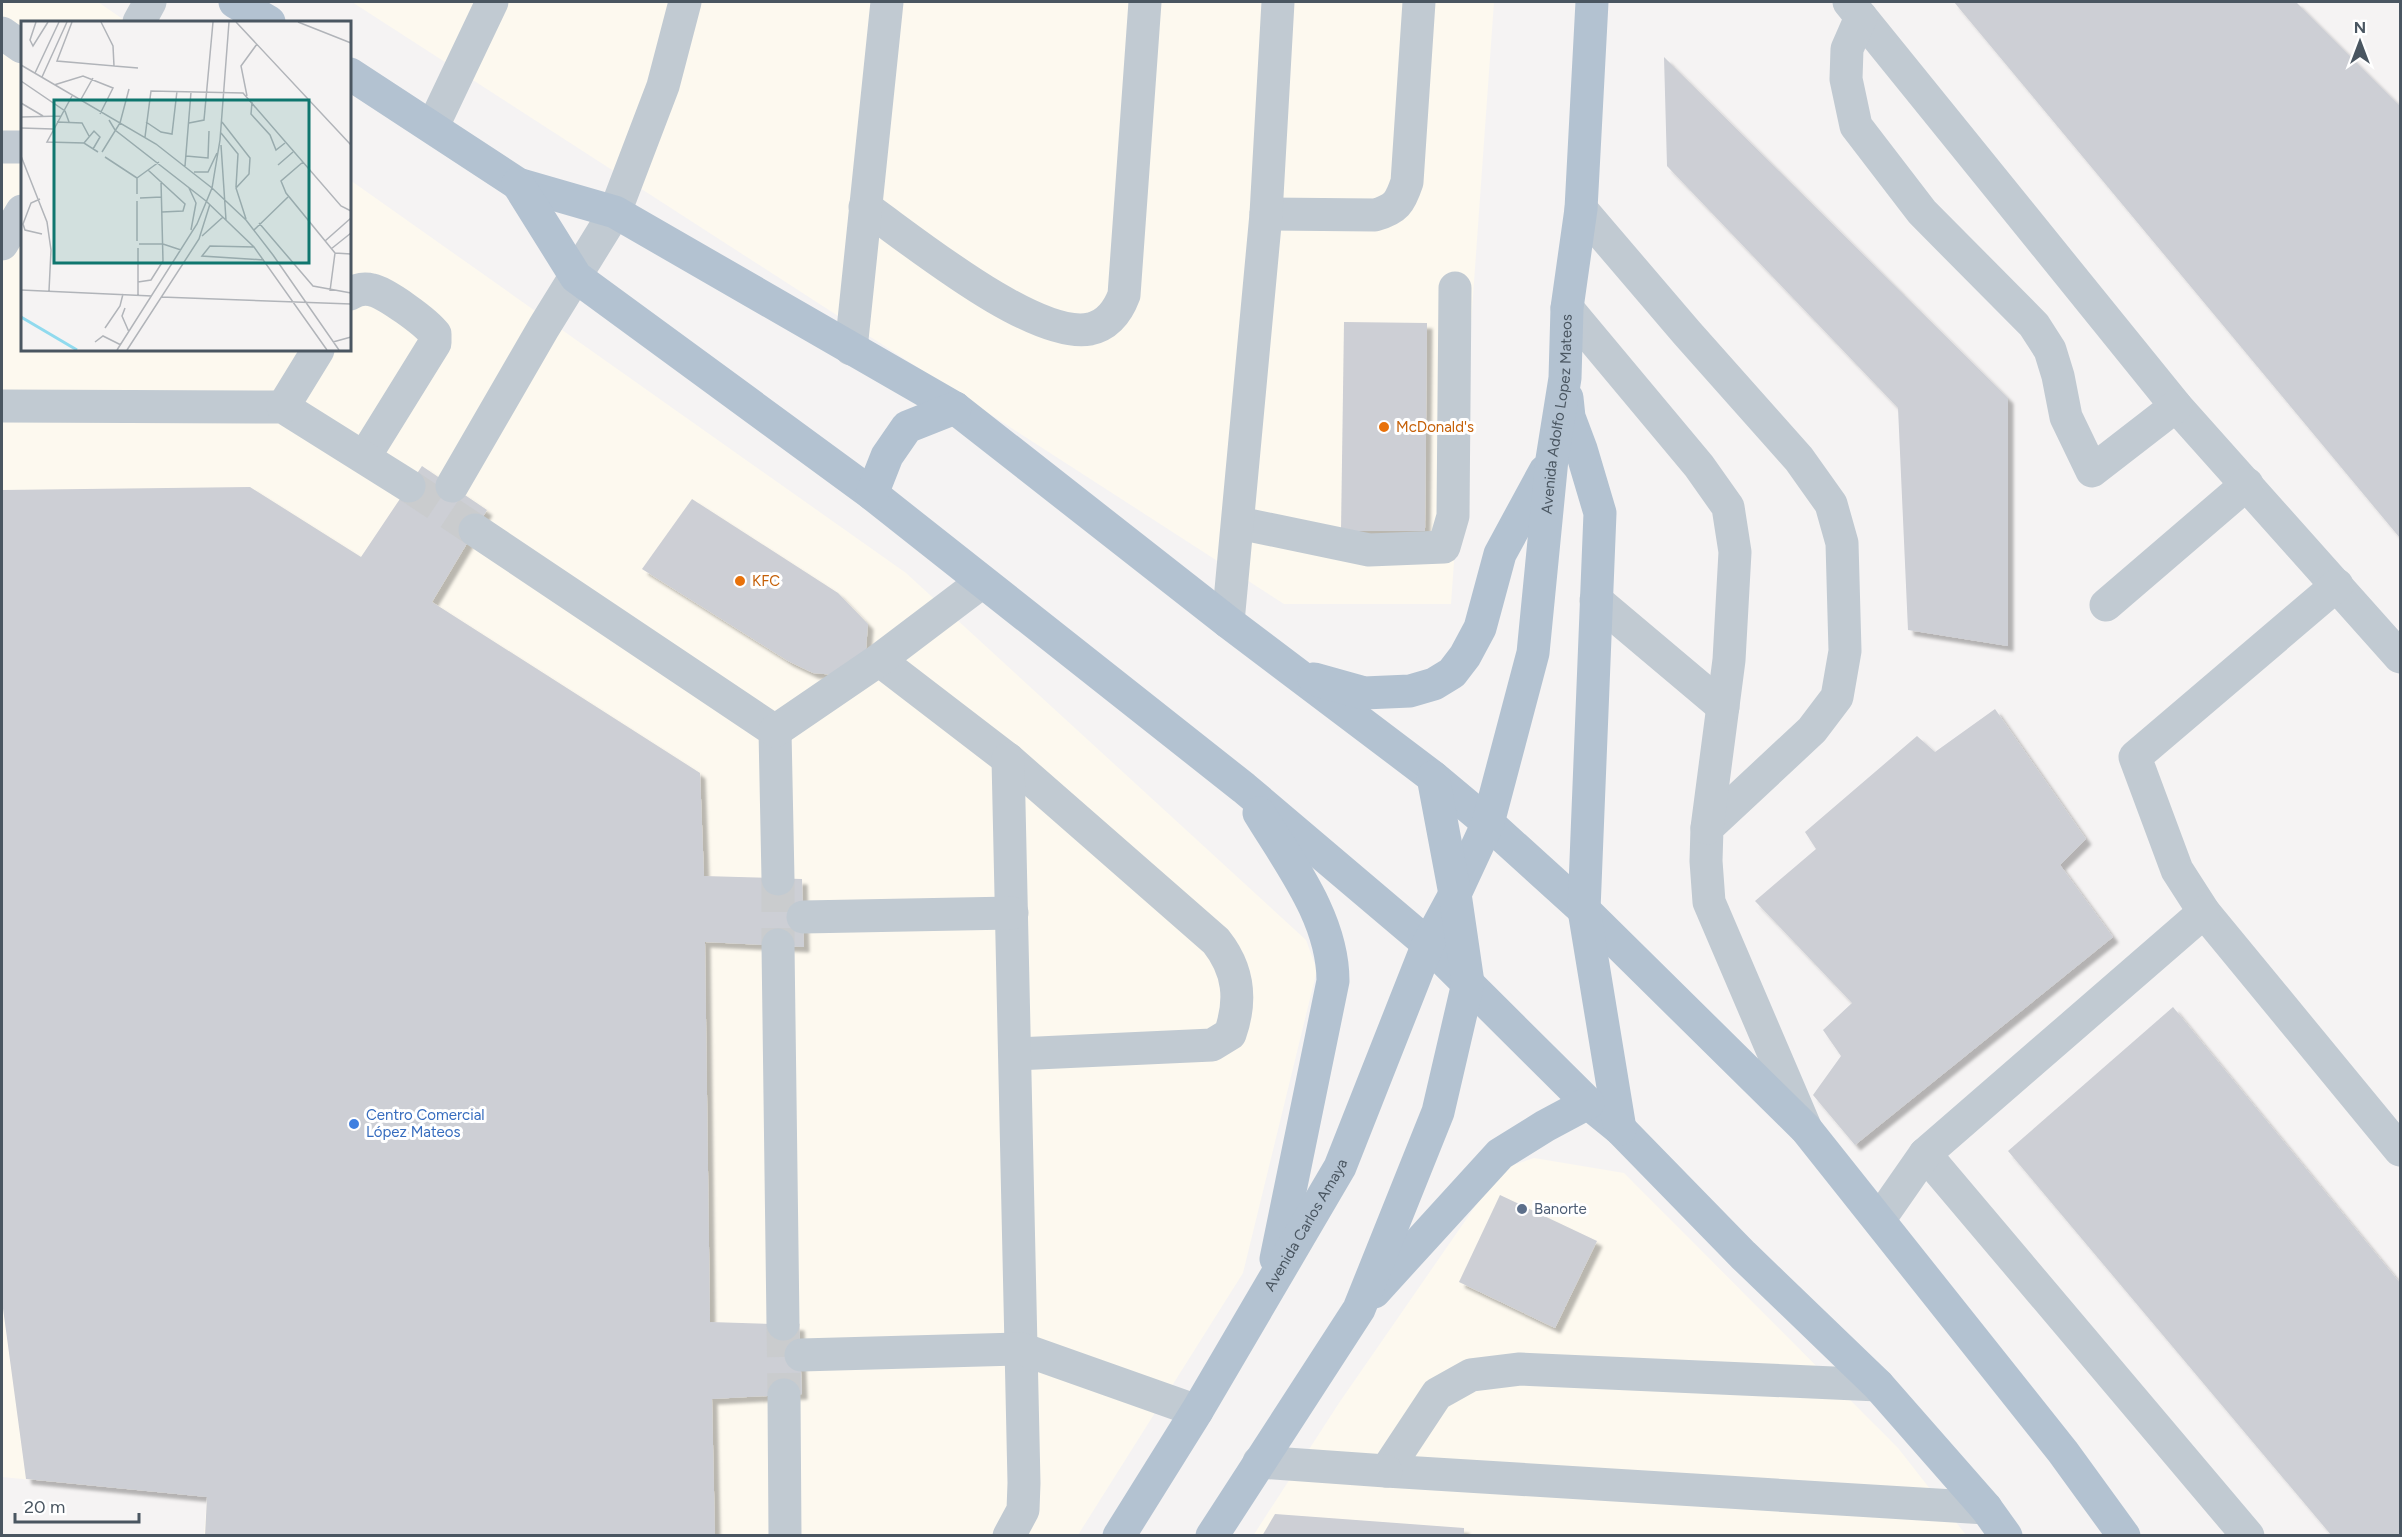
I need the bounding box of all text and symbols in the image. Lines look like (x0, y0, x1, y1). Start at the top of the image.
north arrow (2330, 12, 2390, 72)
text: N (2354, 18, 2366, 37)
inset map (21, 21, 351, 351)
street label: Avenida Adolfo Lopez Mateos (1538, 314, 1576, 515)
place label: McDonald's (1396, 418, 1474, 436)
marker: McDonald's (1377, 420, 1391, 434)
place label: KFC (752, 572, 780, 590)
marker: KFC (733, 574, 747, 588)
place label: Centro Comercial López Mateos (366, 1106, 485, 1141)
marker: Centro Comercial López Mateos (347, 1117, 361, 1131)
street label: Avenida Carlos Amaya (1260, 1156, 1351, 1294)
place label: Banorte (1534, 1200, 1587, 1218)
marker: Banorte (1515, 1202, 1529, 1216)
scale bar (15, 1486, 140, 1524)
text: 20 m (24, 1496, 65, 1518)

